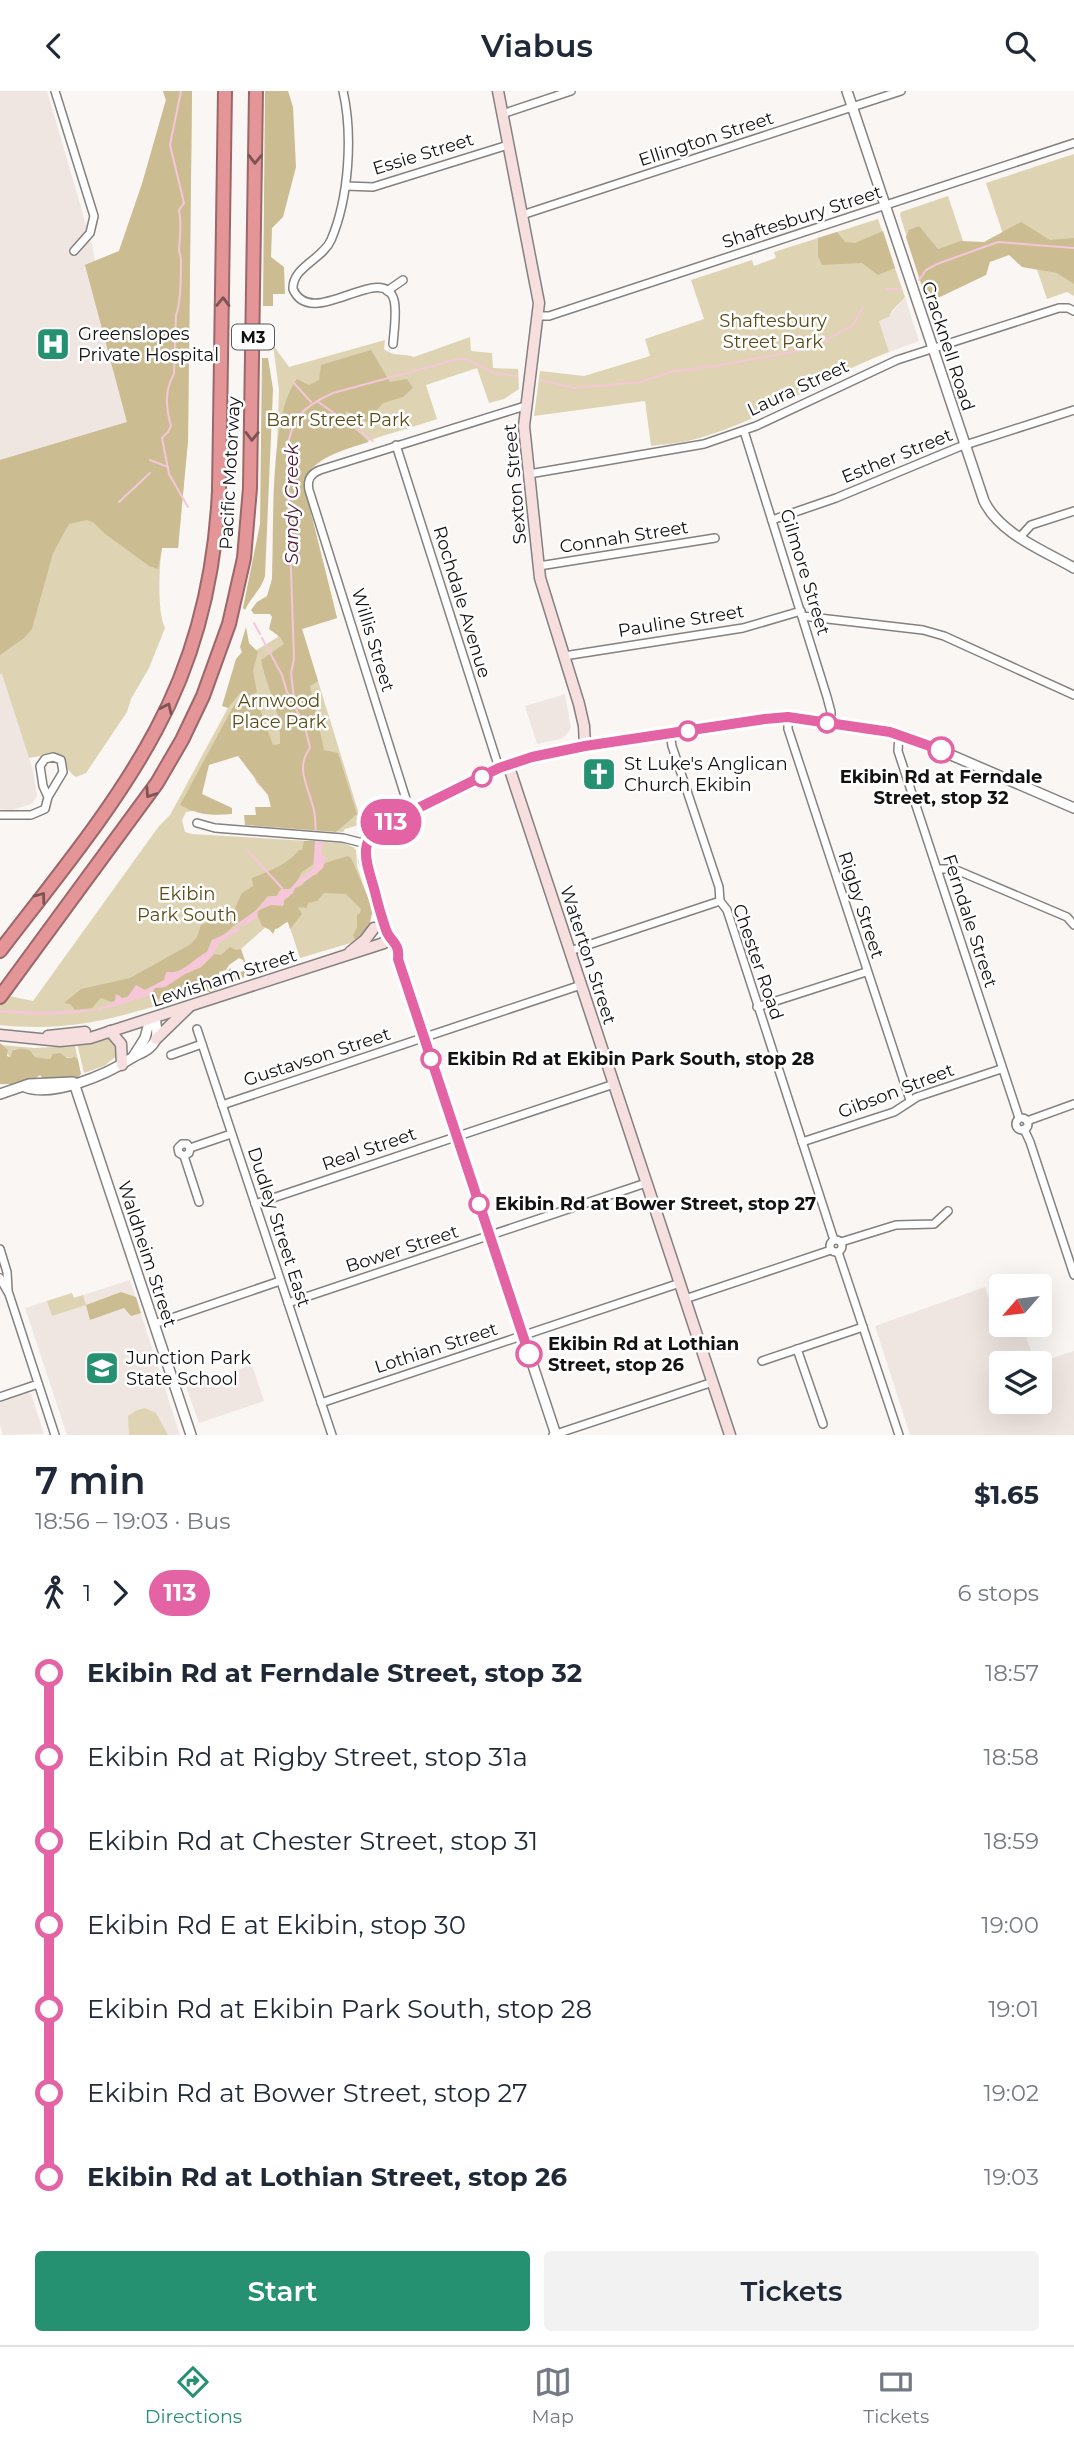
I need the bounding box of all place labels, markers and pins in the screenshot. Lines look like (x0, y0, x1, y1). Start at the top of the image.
place label: Greenslopes Private Hospital (78, 323, 219, 366)
hospital icon: Greenslopes Private Hospital (34, 325, 72, 363)
unlabelled marker (817, 713, 837, 733)
unlabelled marker (678, 721, 698, 741)
marker: Ekibin Rd at Ferndale Street, stop 32 (928, 737, 954, 763)
place label: St Luke's Anglican Church Ekibin (624, 753, 788, 796)
church icon: St Luke's Anglican Church Ekibin (580, 755, 618, 793)
place label: Ekibin Rd at Ferndale Street, stop 32 (840, 766, 1042, 809)
unlabelled marker (472, 767, 492, 787)
place label: Ekibin Rd at Ekibin Park South, stop 28 (447, 1048, 814, 1070)
marker: Ekibin Rd at Ekibin Park South, stop 28 (421, 1049, 441, 1069)
place label: Ekibin Rd at Bower Street, stop 27 (495, 1193, 816, 1215)
marker: Ekibin Rd at Bower Street, stop 27 (469, 1194, 489, 1214)
place label: Ekibin Rd at Lothian Street, stop 26 (548, 1333, 739, 1376)
marker: Ekibin Rd at Lothian Street, stop 26 (516, 1341, 542, 1367)
place label: Junction Park State School (125, 1347, 251, 1390)
school or university icon: Junction Park State School (83, 1349, 121, 1387)

